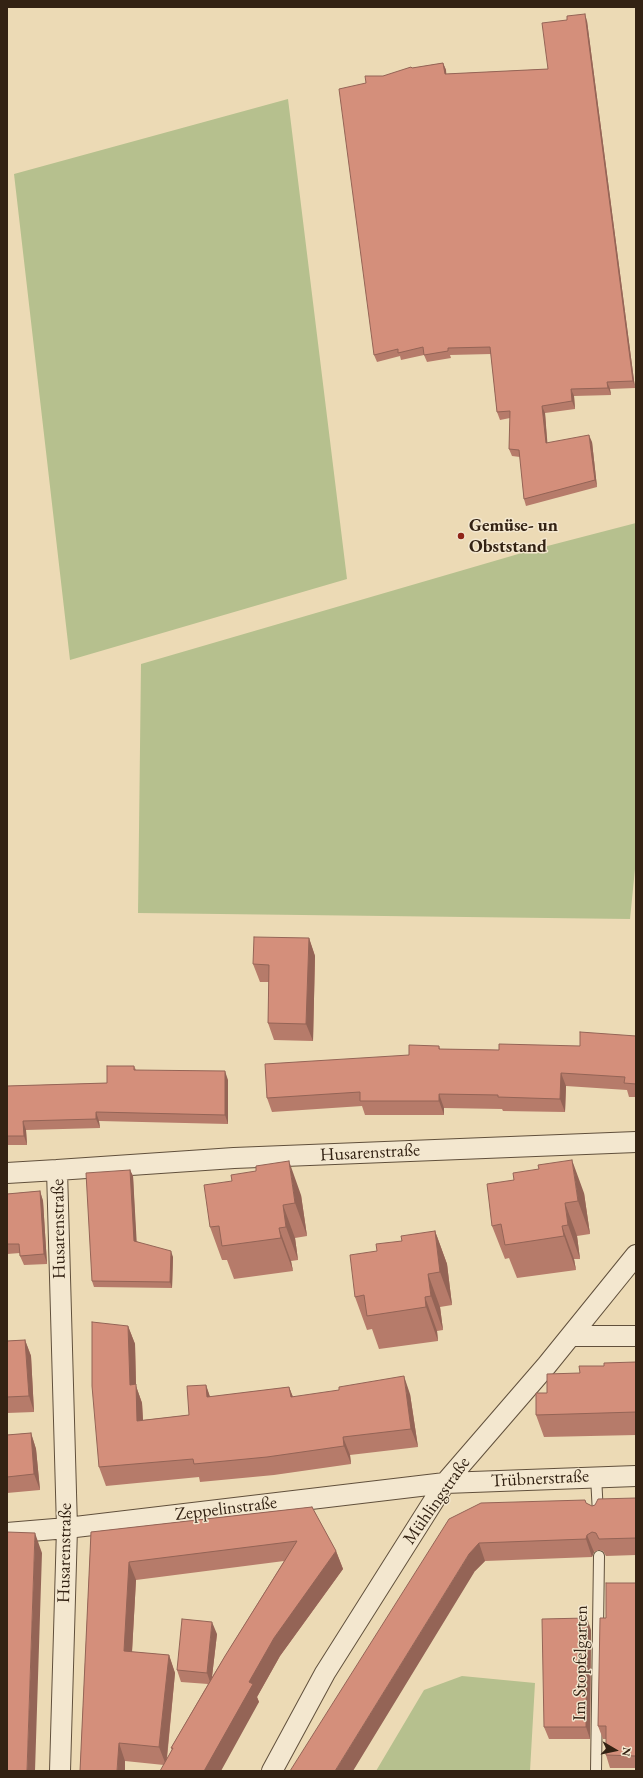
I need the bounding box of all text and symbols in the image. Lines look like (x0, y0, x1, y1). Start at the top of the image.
place label: Gemüse- un Obststand (469, 515, 558, 558)
marker: Gemüse- un Obststand (456, 531, 466, 541)
street label: Husarenstraße (319, 1140, 421, 1166)
street label: Husarenstraße (47, 1179, 71, 1279)
street label: Mühlingstraße (399, 1453, 475, 1549)
street label: Trübnerstraße (490, 1466, 590, 1492)
street label: Zeppelinstraße (174, 1492, 278, 1526)
street label: Husarenstraße (53, 1503, 77, 1603)
street label: Im Stopfelgarten (569, 1605, 593, 1721)
north arrow (595, 1730, 635, 1770)
text: N (619, 1746, 634, 1757)

